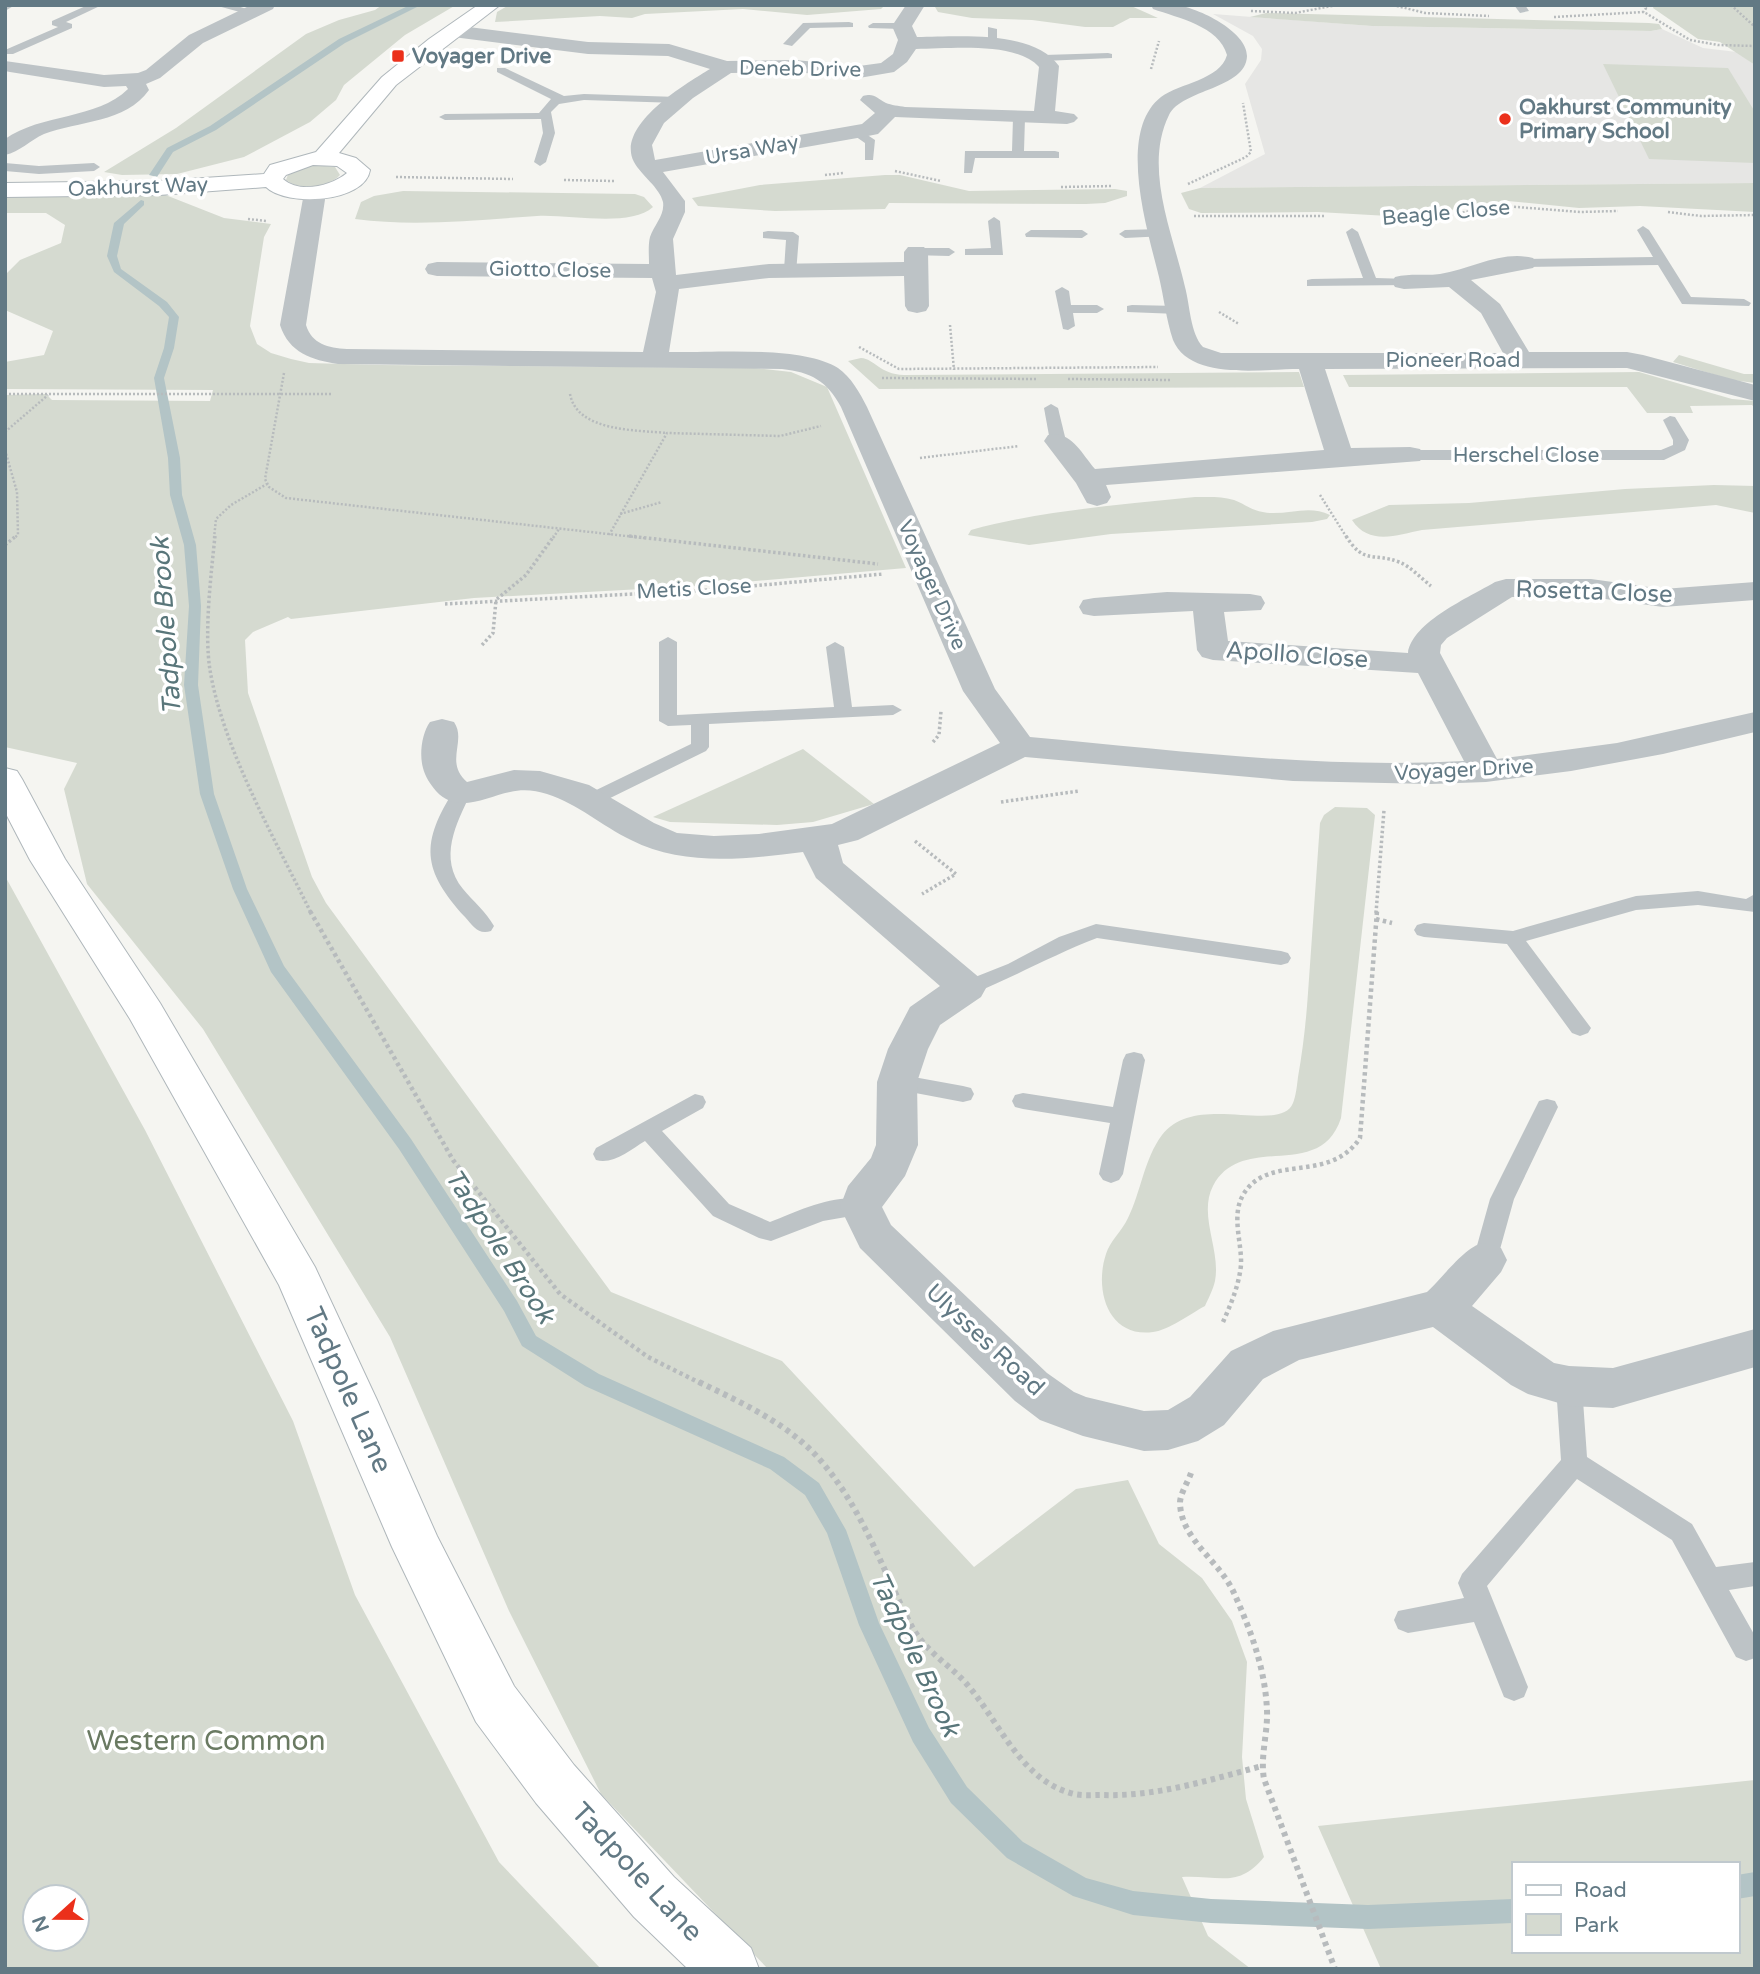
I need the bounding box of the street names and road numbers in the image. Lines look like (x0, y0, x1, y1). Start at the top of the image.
street label: Deneb Drive (739, 55, 862, 83)
street label: Ursa Way (703, 130, 801, 170)
street label: Oakhurst Way (67, 172, 209, 202)
street label: Beagle Close (1381, 195, 1511, 231)
street label: Giotto Close (489, 256, 612, 284)
street label: Pioneer Road (1386, 348, 1520, 373)
street label: Herschel Close (1453, 443, 1599, 468)
street label: Voyager Drive (892, 516, 972, 654)
street label: Metis Close (636, 573, 752, 604)
street label: Rosetta Close (1515, 575, 1673, 609)
street label: Apollo Close (1225, 636, 1369, 674)
street label: Voyager Drive (1394, 754, 1534, 786)
street label: Ulysses Road (920, 1278, 1050, 1402)
street label: Tadpole Lane (296, 1302, 400, 1478)
street label: Tadpole Lane (564, 1795, 710, 1949)

